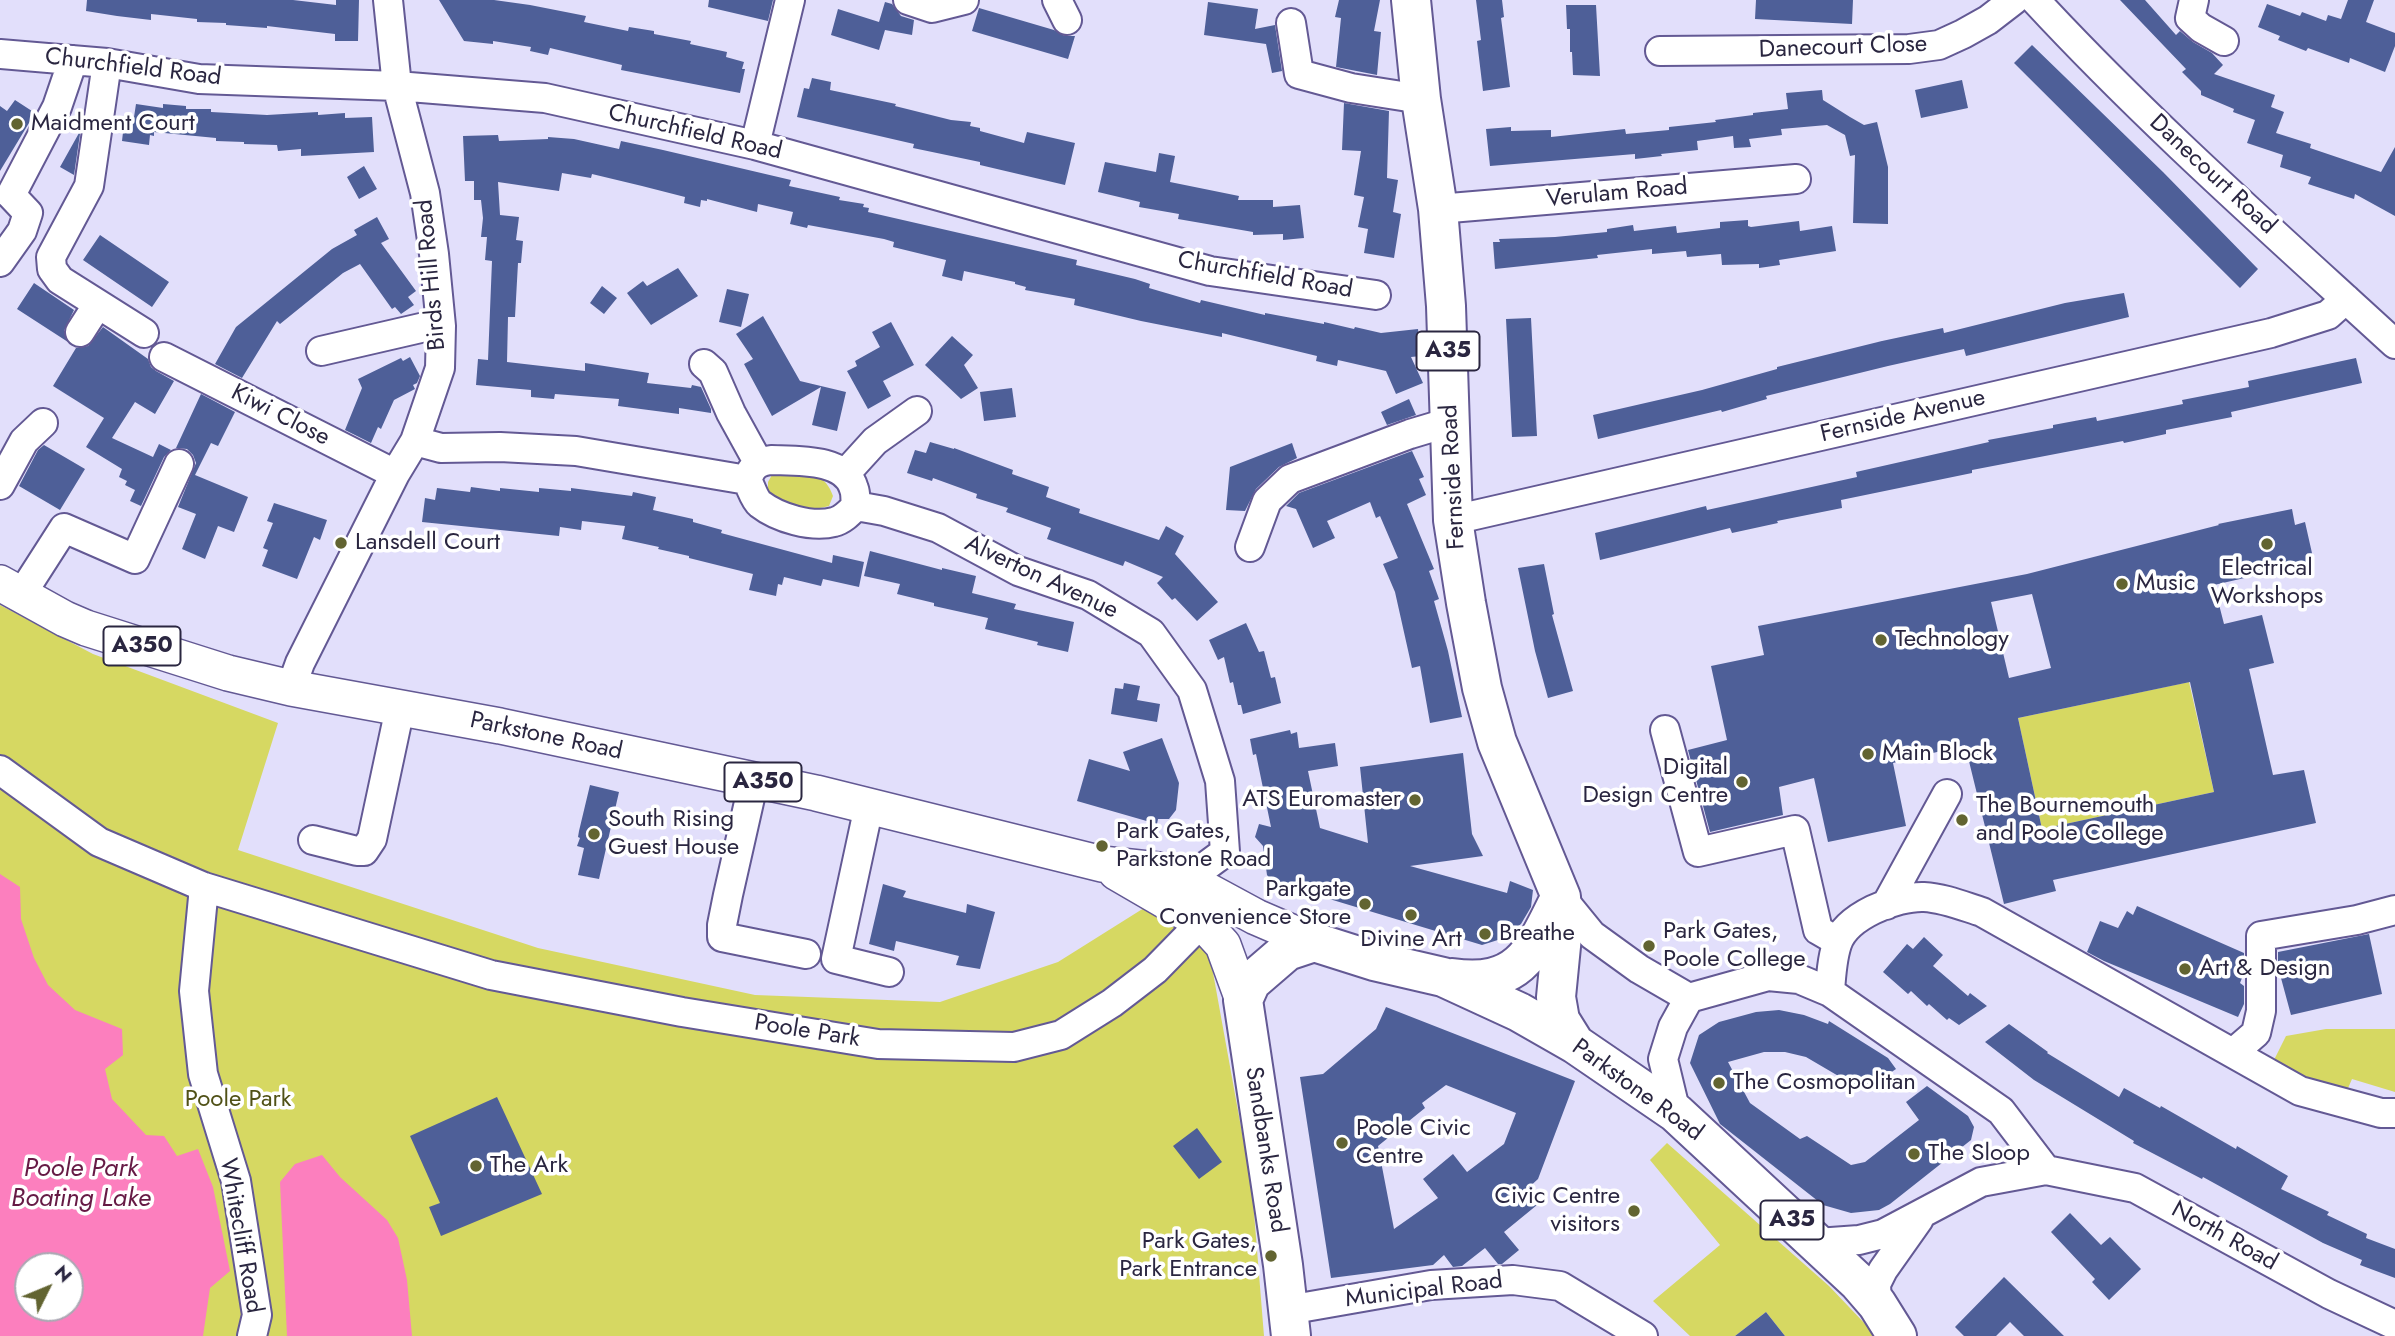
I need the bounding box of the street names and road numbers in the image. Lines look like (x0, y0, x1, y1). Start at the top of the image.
street label: Danecourt Close (1758, 31, 1928, 65)
street label: Churchfield Road (43, 43, 223, 93)
street label: Churchfield Road (605, 99, 785, 167)
street label: Danecourt Road (2143, 109, 2281, 241)
street label: Verulam Road (1545, 173, 1689, 215)
street label: Birds Hill Road (411, 198, 453, 352)
street label: Churchfield Road (1175, 246, 1355, 306)
road number: A35 (1416, 332, 1480, 370)
street label: Kiwi Close (226, 379, 334, 453)
street label: Fernside Avenue (1818, 384, 1988, 450)
street label: Fernside Road (1436, 404, 1472, 550)
street label: Alverton Avenue (960, 530, 1122, 626)
road number: A350 (104, 626, 180, 666)
street label: Parkstone Road (467, 707, 625, 767)
road number: A350 (724, 762, 802, 802)
street label: Poole Park (752, 1009, 862, 1055)
street label: Parkstone Road (1566, 1034, 1708, 1148)
street label: Sandbanks Road (1238, 1065, 1292, 1235)
street label: Whitecliff Road (212, 1156, 268, 1316)
street label: North Road (2166, 1196, 2282, 1278)
road number: A35 (1760, 1200, 1824, 1240)
street label: Municipal Road (1344, 1267, 1504, 1315)

